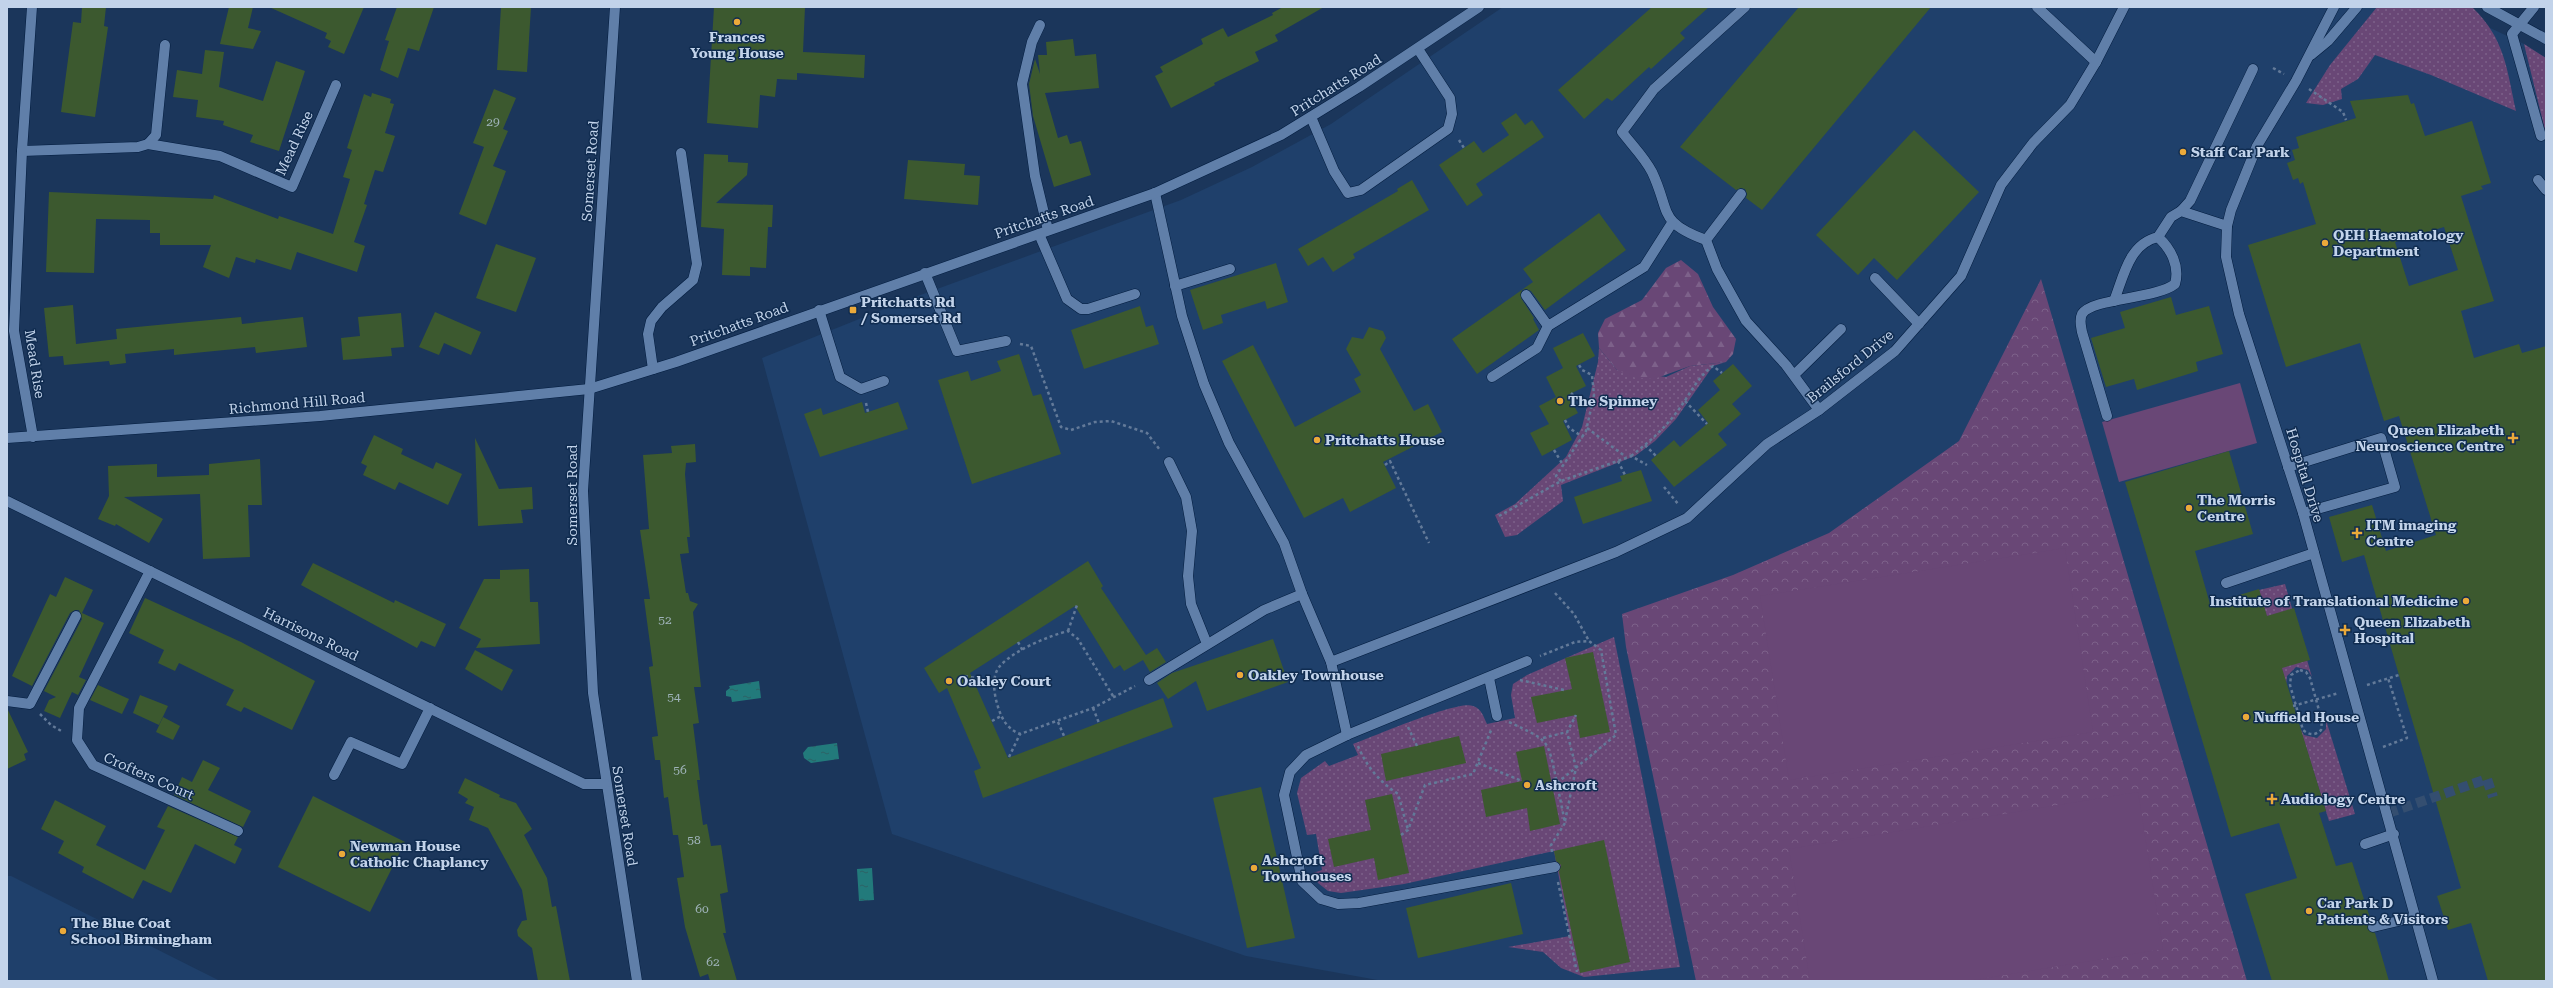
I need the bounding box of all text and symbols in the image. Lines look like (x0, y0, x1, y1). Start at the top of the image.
marker: Frances Young House (732, 17, 742, 27)
place label: Frances Young House (690, 29, 784, 61)
street label: Pritchatts Road (1288, 51, 1384, 119)
street label: Mead Rise (272, 108, 316, 178)
house number: 29 (486, 115, 500, 129)
street label: Somerset Road (578, 120, 602, 222)
place label: Staff Car Park (2191, 144, 2290, 160)
marker: Staff Car Park (2178, 147, 2188, 157)
street label: Pritchatts Road (992, 193, 1096, 241)
place label: QEH Haematology Department (2333, 227, 2464, 259)
marker: QEH Haematology Department (2320, 238, 2330, 248)
place label: Pritchatts Rd / Somerset Rd (860, 294, 962, 326)
street label: Pritchatts Road (687, 299, 791, 349)
marker: Pritchatts Rd / Somerset Rd (848, 305, 858, 315)
street label: Brailsford Drive (1804, 326, 1897, 406)
street label: Mead Rise (22, 329, 48, 400)
street label: Richmond Hill Road (228, 389, 366, 417)
place label: The Spinney (1568, 393, 1658, 409)
marker: The Spinney (1555, 396, 1565, 406)
place label: Queen Elizabeth Neuroscience Centre (2356, 422, 2505, 454)
street label: Hospital Drive (2283, 426, 2327, 524)
place label: Pritchatts House (1325, 432, 1445, 448)
marker: Queen Elizabeth Neuroscience Centre (2507, 432, 2519, 444)
marker: Pritchatts House (1312, 435, 1322, 445)
street label: Somerset Road (564, 444, 580, 546)
place label: The Morris Centre (2197, 492, 2275, 524)
marker: The Morris Centre (2184, 503, 2194, 513)
place label: ITM imaging Centre (2366, 517, 2457, 549)
marker: ITM imaging Centre (2351, 527, 2363, 539)
place label: Institute of Translational Medicine (2210, 593, 2458, 609)
marker: Institute of Translational Medicine (2461, 596, 2471, 606)
street label: Harrisons Road (261, 604, 361, 664)
house number: 52 (658, 613, 672, 627)
place label: Queen Elizabeth Hospital (2354, 614, 2471, 646)
marker: Queen Elizabeth Hospital (2339, 624, 2351, 636)
place label: Oakley Townhouse (1248, 667, 1384, 683)
marker: Oakley Townhouse (1235, 670, 1245, 680)
place label: Oakley Court (957, 673, 1051, 689)
marker: Oakley Court (944, 676, 954, 686)
house number: 54 (667, 690, 681, 704)
place label: Nuffield House (2254, 709, 2359, 725)
marker: Nuffield House (2241, 712, 2251, 722)
street label: Crofters Court (101, 749, 197, 803)
house number: 56 (673, 763, 687, 777)
street label: Somerset Road (609, 765, 641, 867)
place label: Ashcroft (1535, 777, 1598, 793)
marker: Ashcroft (1522, 780, 1532, 790)
place label: Audiology Centre (2281, 791, 2405, 807)
marker: Audiology Centre (2266, 793, 2278, 805)
house number: 58 (687, 833, 701, 847)
place label: Newman House Catholic Chaplancy (350, 838, 489, 870)
marker: Newman House Catholic Chaplancy (337, 849, 347, 859)
place label: Ashcroft Townhouses (1262, 852, 1352, 884)
marker: Ashcroft Townhouses (1249, 863, 1259, 873)
place label: Car Park D Patients & Visitors (2317, 895, 2448, 927)
house number: 60 (695, 902, 709, 916)
marker: Car Park D Patients & Visitors (2304, 906, 2314, 916)
place label: The Blue Coat School Birmingham (71, 915, 213, 947)
marker: The Blue Coat School Birmingham (58, 926, 68, 936)
house number: 62 (706, 955, 720, 969)

